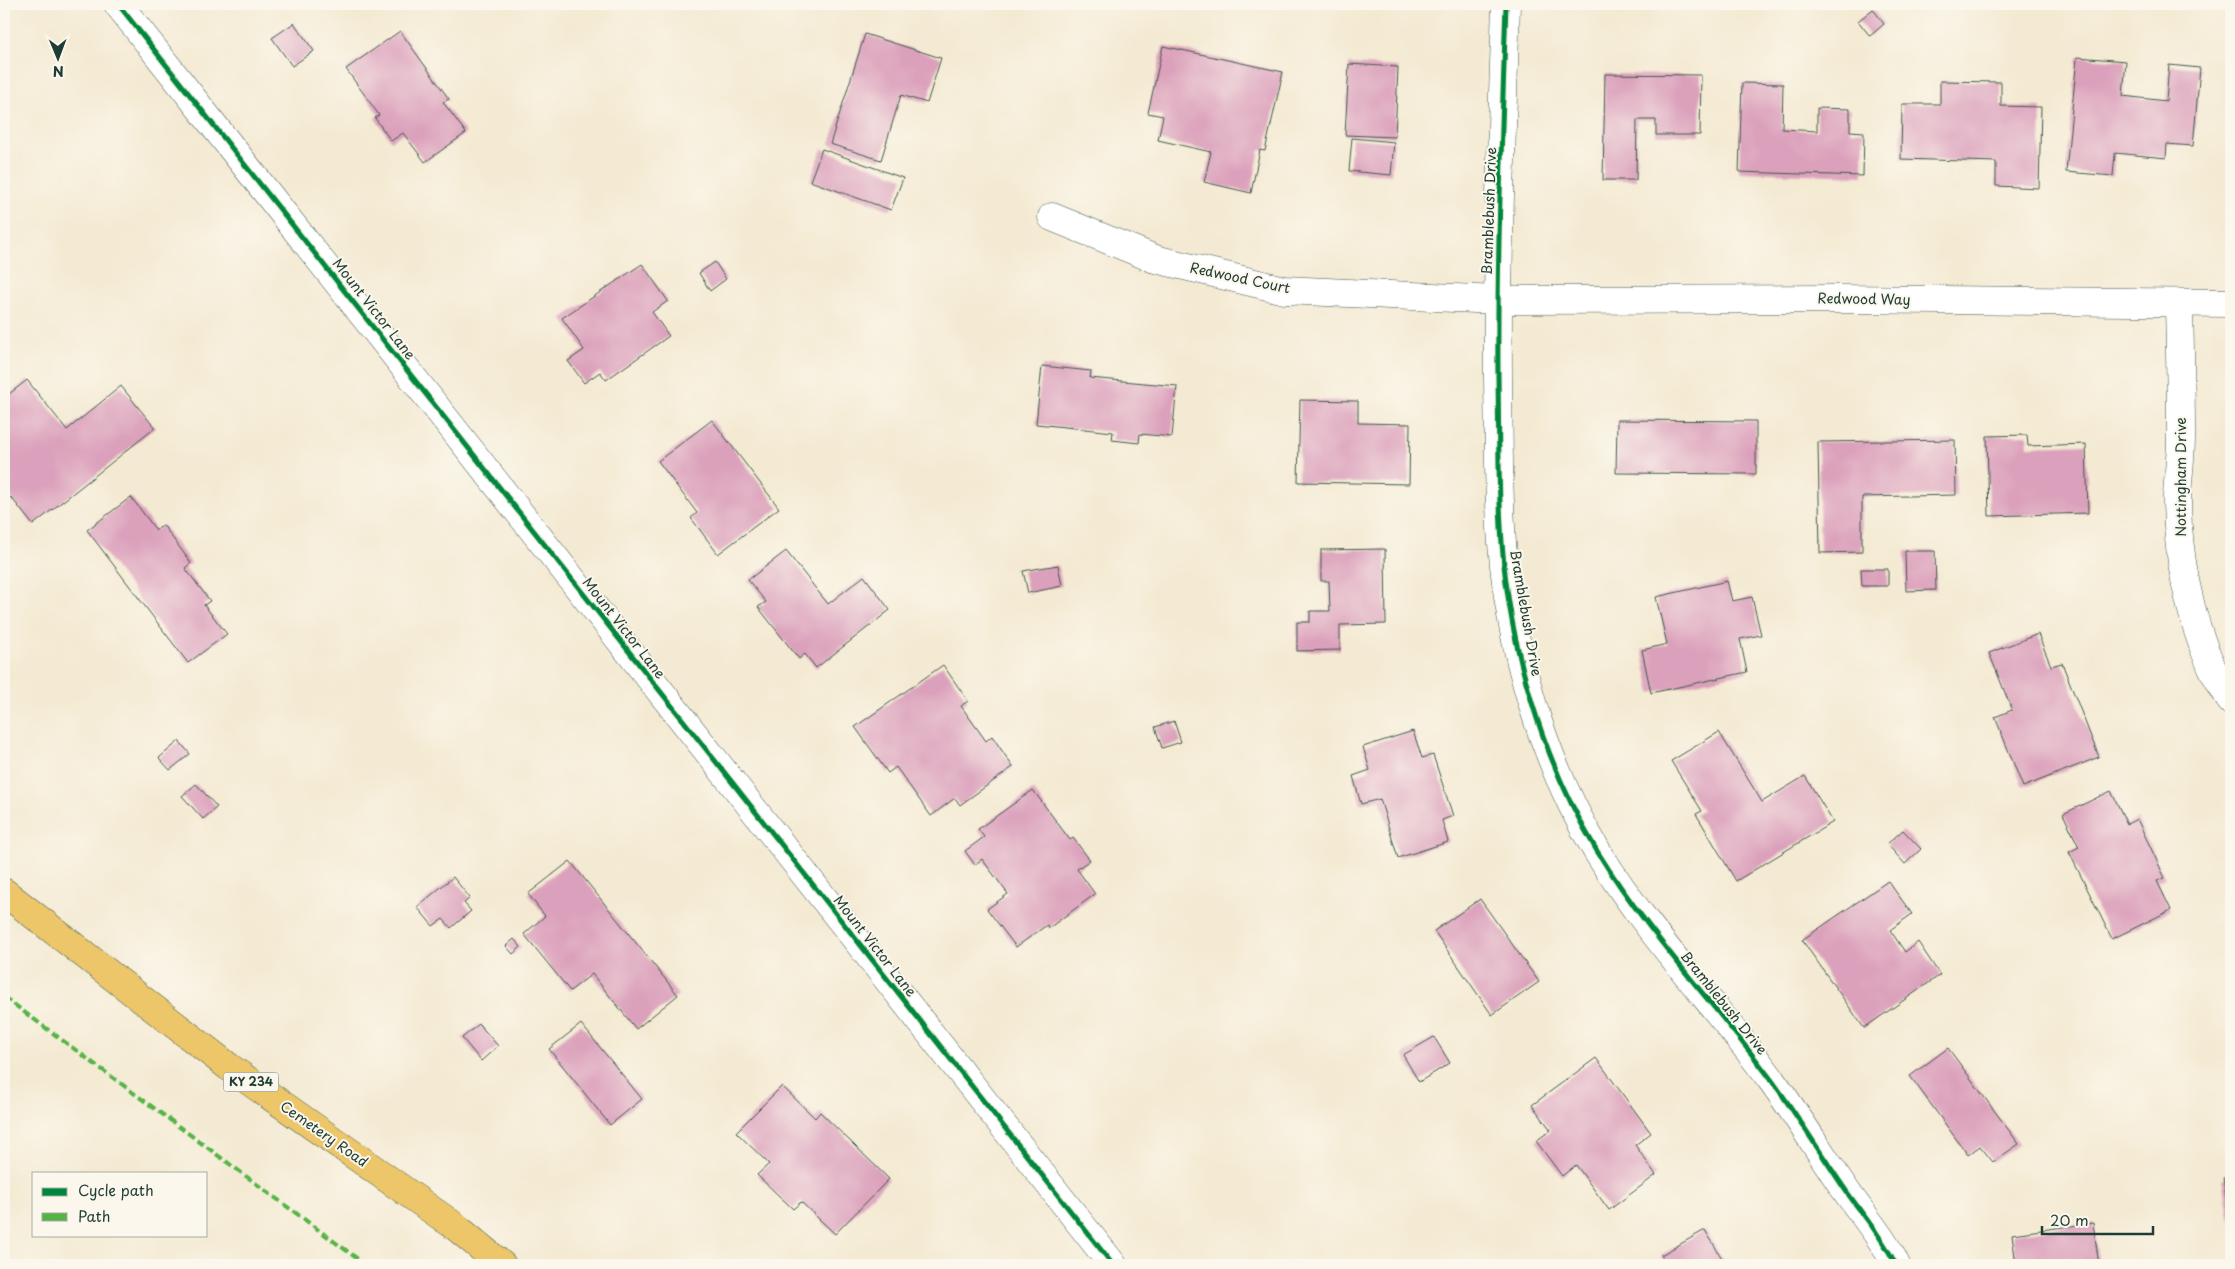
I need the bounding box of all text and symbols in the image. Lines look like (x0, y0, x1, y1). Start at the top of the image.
north arrow (32, 32, 82, 82)
text: N (53, 61, 64, 82)
street label: Bramblebush Drive (1476, 146, 1501, 275)
street label: Mount Victor Lane (328, 253, 421, 364)
street label: Redwood Court (1188, 257, 1293, 298)
street label: Redwood Way (1817, 287, 1911, 310)
street label: Nottingham Drive (2170, 417, 2191, 537)
street label: Bramblebush Drive (1505, 548, 1548, 678)
street label: Mount Victor Lane (578, 572, 671, 683)
street label: Mount Victor Lane (829, 890, 922, 1001)
street label: Bramblebush Drive (1676, 946, 1773, 1059)
road number: KY 234 (224, 1072, 278, 1092)
street label: Cemetery Road (276, 1095, 373, 1172)
legend (32, 1172, 208, 1236)
text: Cycle path (78, 1178, 154, 1201)
text: Path (78, 1204, 110, 1227)
scale bar (2042, 1204, 2154, 1236)
text: 20 m (2050, 1208, 2089, 1231)

